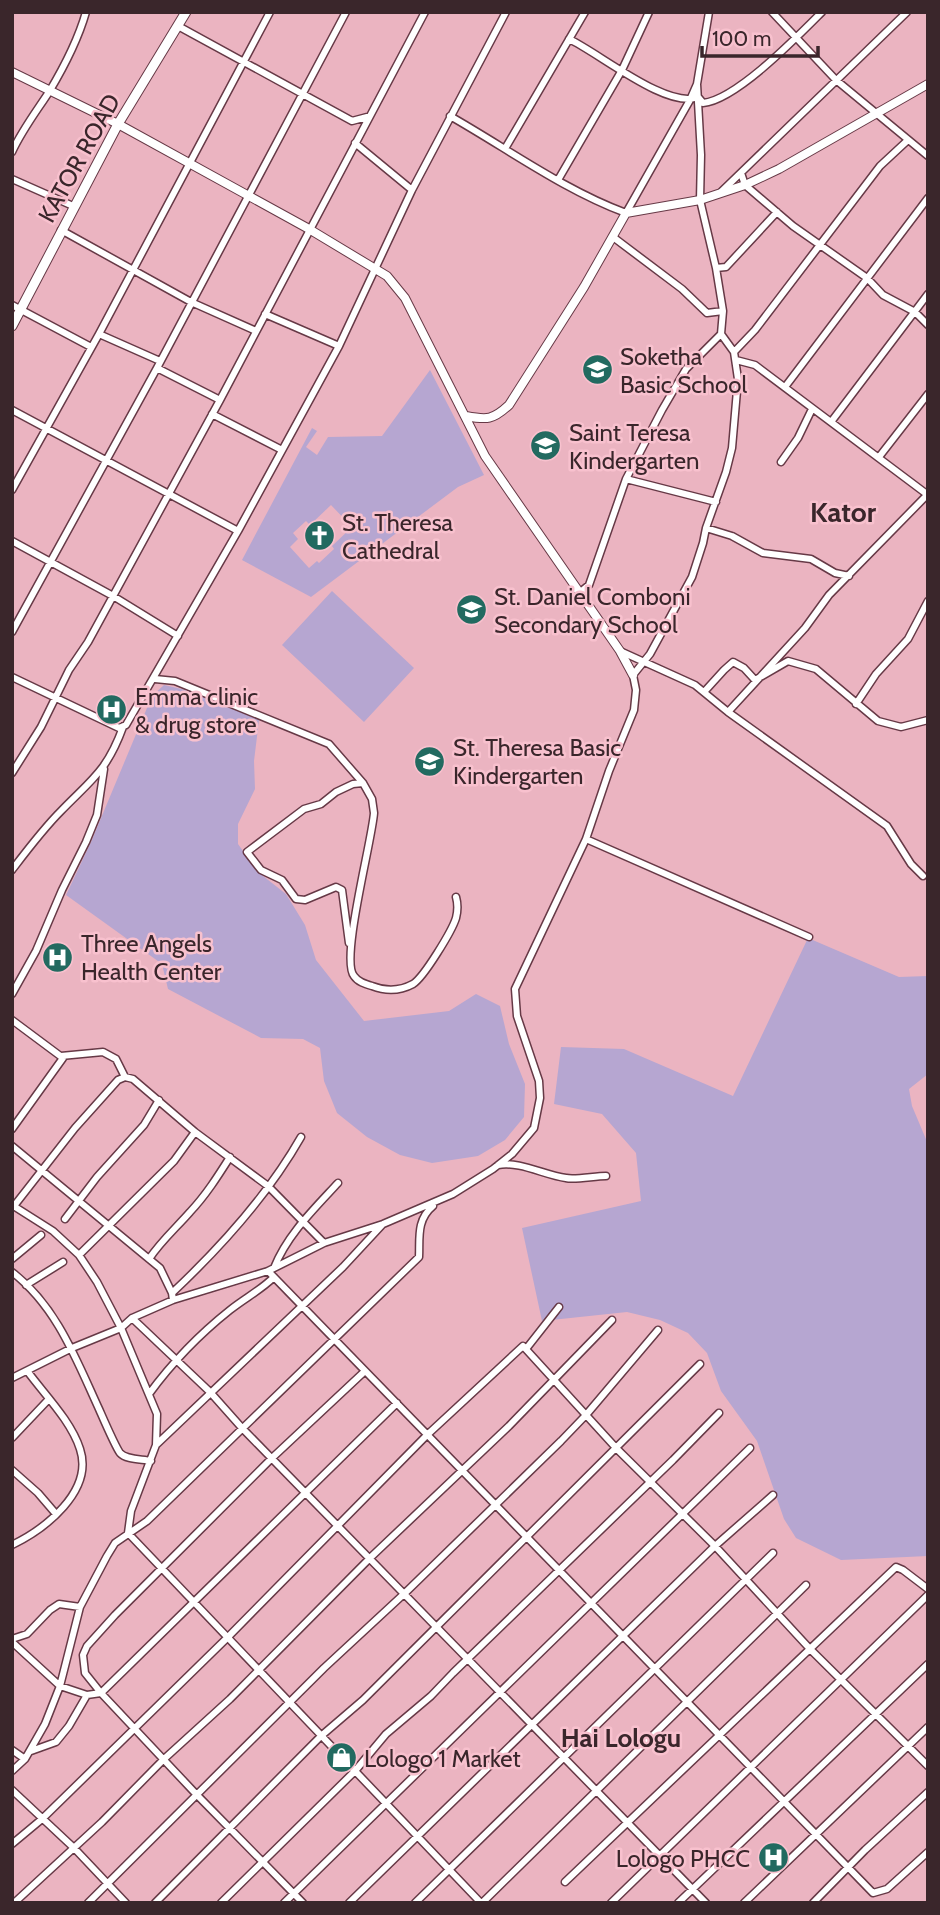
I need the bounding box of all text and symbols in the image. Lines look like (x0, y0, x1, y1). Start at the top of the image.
scale bar (702, 14, 818, 58)
text: 100 m (712, 26, 771, 51)
street label: KATOR ROAD (32, 89, 126, 227)
place label: Soketha Basic School (620, 342, 747, 399)
school or university icon: Soketha Basic School (580, 353, 614, 387)
place label: Saint Teresa Kindergarten (569, 418, 699, 475)
school or university icon: Saint Teresa Kindergarten (529, 429, 563, 463)
district label: Kator (810, 495, 877, 529)
place label: St. Theresa Cathedral (342, 508, 454, 565)
church icon: St. Theresa Cathedral (302, 519, 336, 553)
place label: St. Daniel Comboni Secondary School (494, 582, 691, 639)
school or university icon: St. Daniel Comboni Secondary School (454, 593, 488, 627)
place label: Emma clinic & drug store (135, 682, 258, 739)
hospital icon: Emma clinic & drug store (95, 693, 129, 727)
place label: St. Theresa Basic Kindergarten (453, 733, 621, 790)
school or university icon: St. Theresa Basic Kindergarten (413, 744, 447, 778)
place label: Three Angels Health Center (81, 929, 222, 986)
hospital icon: Three Angels Health Center (41, 940, 75, 974)
district label: Hai Lologu (561, 1722, 681, 1754)
shop icon: Lologo 1 Market (324, 1741, 358, 1775)
place label: Lologo 1 Market (364, 1744, 521, 1773)
hospital icon: Lologo PHCC (756, 1841, 790, 1875)
place label: Lologo PHCC (616, 1844, 750, 1873)

